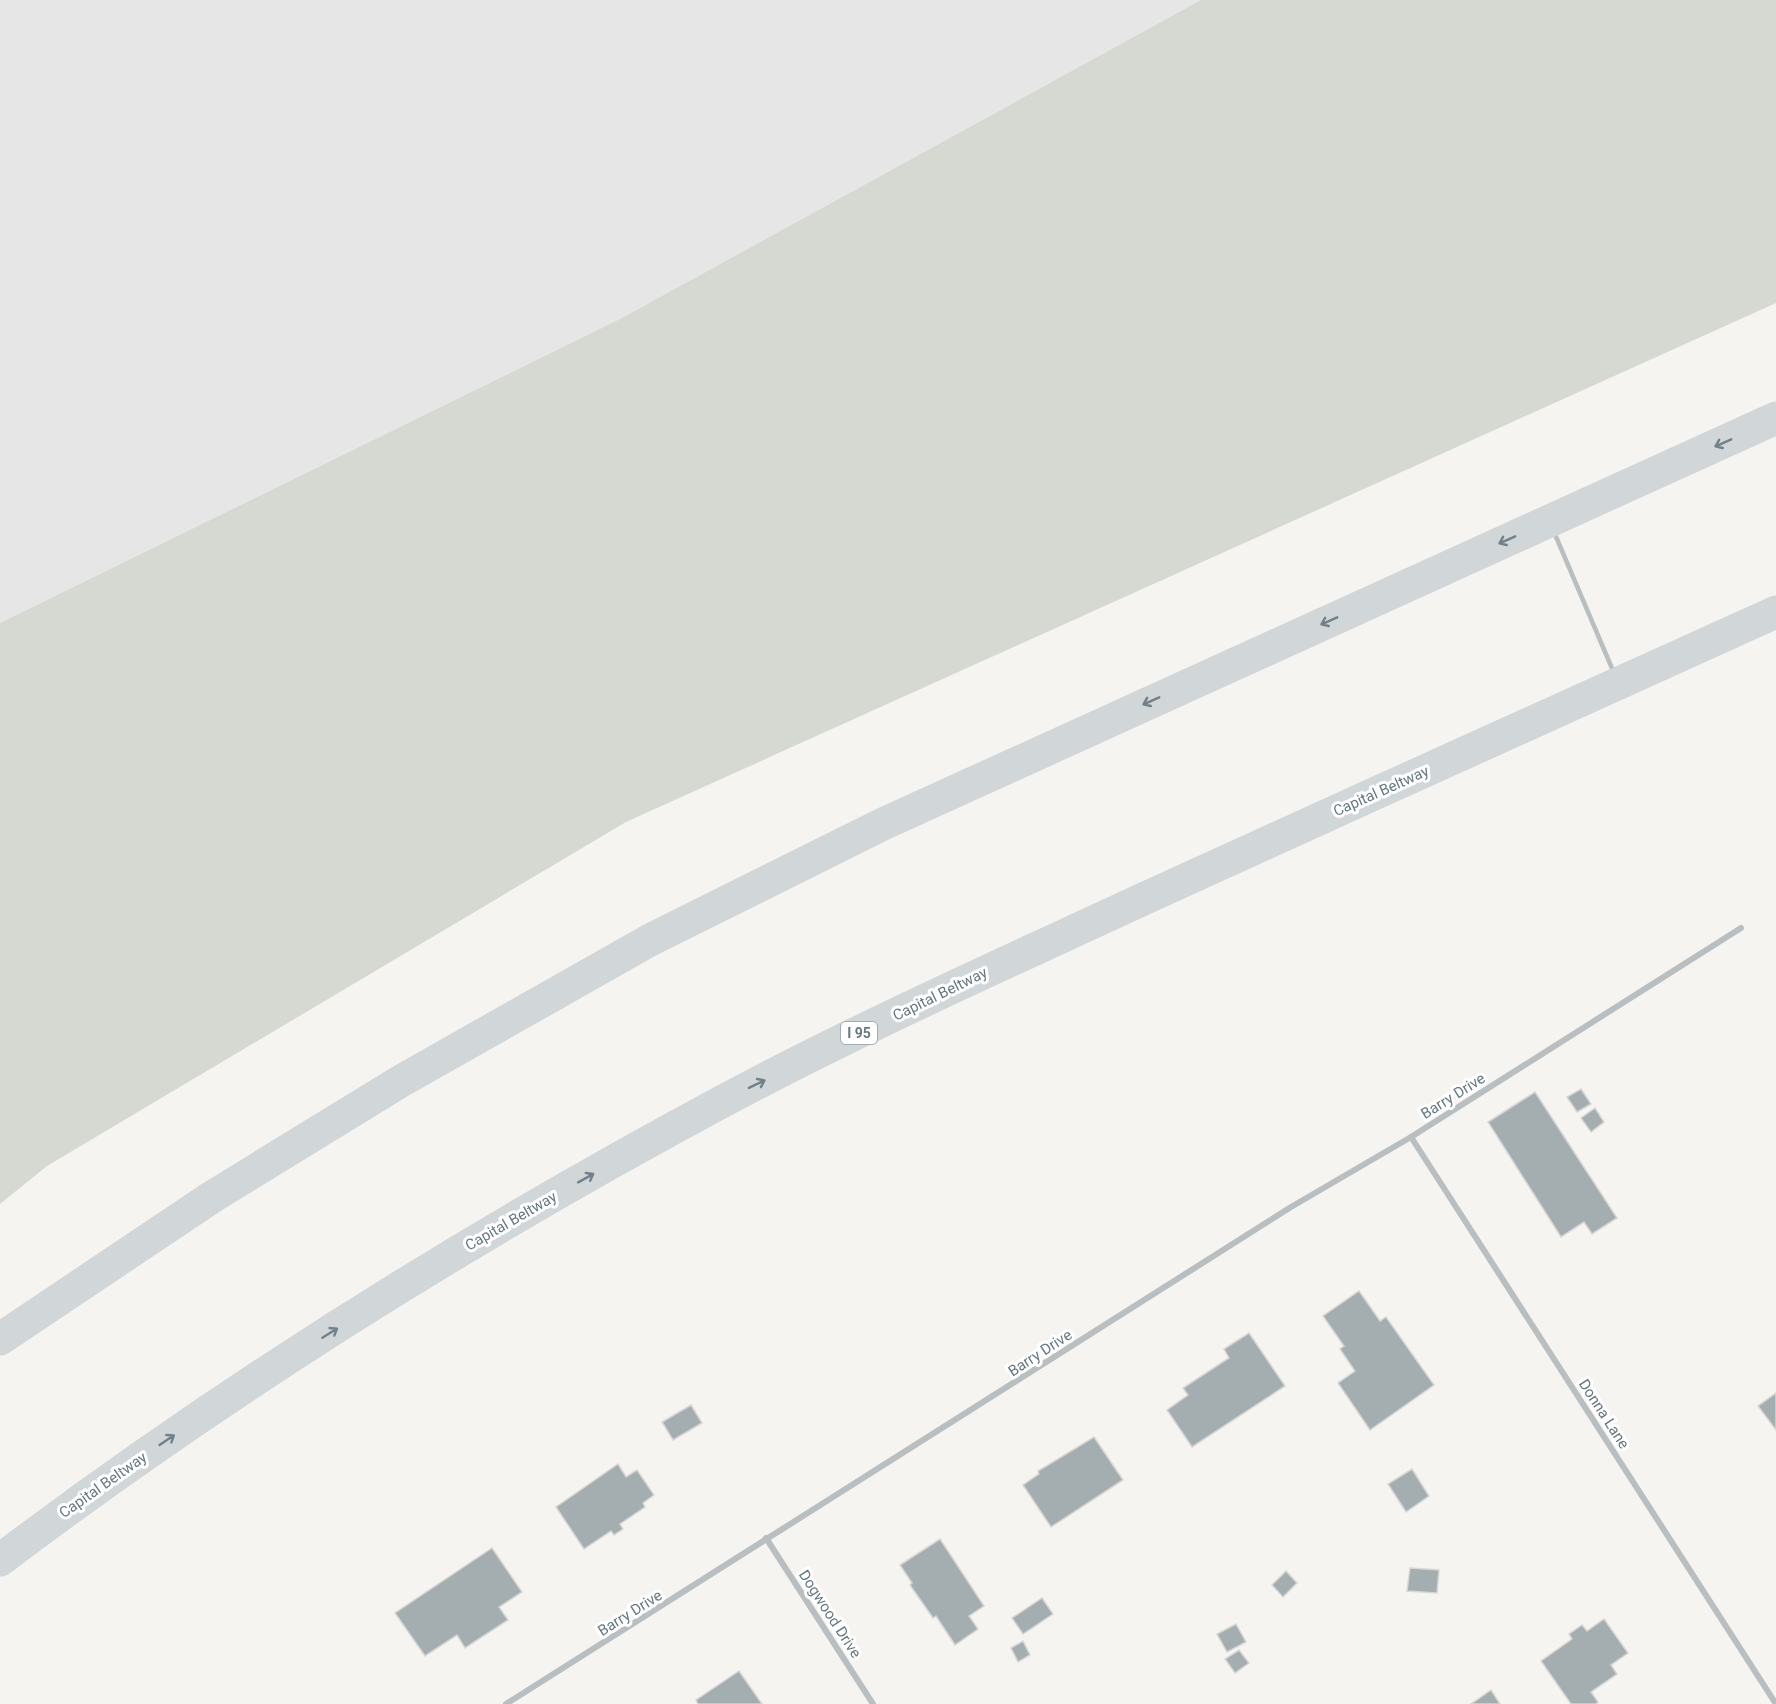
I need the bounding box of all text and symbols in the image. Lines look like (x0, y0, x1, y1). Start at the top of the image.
one-way arrow (1714, 437, 1732, 449)
one-way arrow (1498, 535, 1516, 547)
one-way arrow (1321, 615, 1339, 627)
one-way arrow (1143, 696, 1161, 707)
street label: Capital Beltway (1330, 762, 1432, 820)
street label: Capital Beltway (890, 963, 990, 1025)
road number: I 95 (841, 1022, 877, 1044)
street label: Barry Drive (1418, 1069, 1488, 1123)
one-way arrow (748, 1078, 766, 1089)
one-way arrow (578, 1171, 595, 1183)
street label: Capital Beltway (462, 1188, 560, 1254)
one-way arrow (321, 1326, 338, 1338)
street label: Barry Drive (1005, 1326, 1075, 1380)
street label: Donna Lane (1575, 1376, 1633, 1452)
one-way arrow (158, 1434, 175, 1446)
street label: Capital Beltway (56, 1448, 150, 1522)
street label: Dogwood Drive (795, 1567, 865, 1661)
street label: Barry Drive (595, 1586, 665, 1640)

